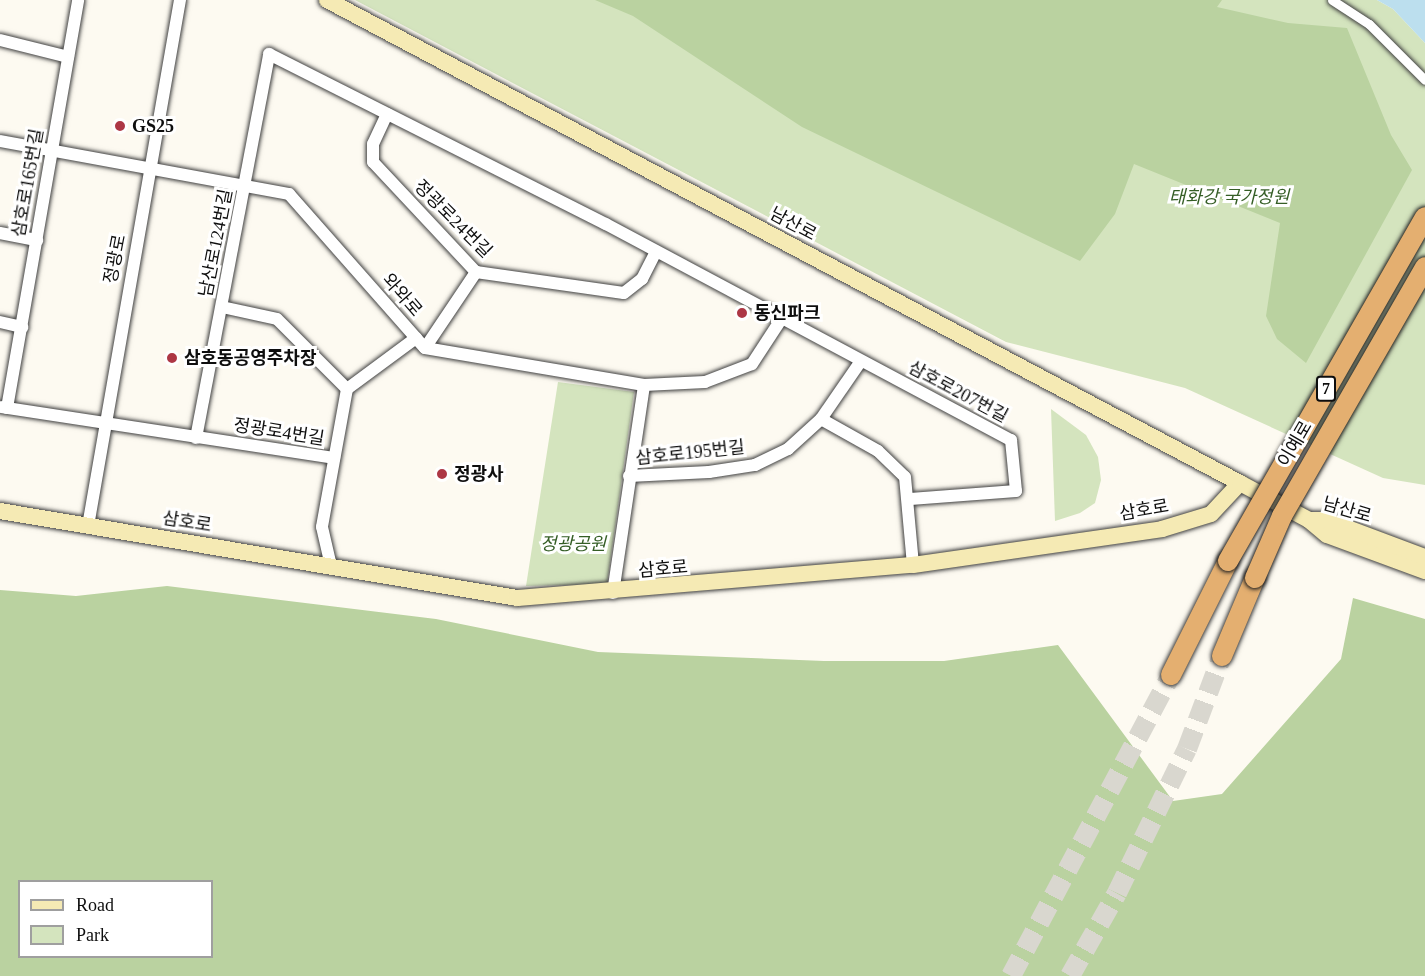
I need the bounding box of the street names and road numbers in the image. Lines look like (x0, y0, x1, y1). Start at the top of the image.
street label: 삼호로165번길 (8, 127, 48, 239)
street label: 정광로24번길 (410, 176, 496, 262)
street label: 남산로124번길 (195, 187, 237, 299)
street label: 남산로 (766, 203, 820, 245)
street label: 정광로 (100, 233, 130, 285)
street label: 와와로 (378, 269, 426, 321)
street label: 삼호로207번길 (904, 357, 1012, 427)
road number: 7 (1316, 376, 1336, 402)
street label: 정광로4번길 (232, 414, 326, 450)
street label: 이예로 (1273, 417, 1317, 471)
street label: 삼호로195번길 (634, 437, 746, 469)
street label: 남산로 (1320, 493, 1374, 527)
street label: 삼호로 (1118, 495, 1170, 525)
street label: 삼호로 (161, 507, 213, 537)
street label: 삼호로 (637, 556, 689, 582)

